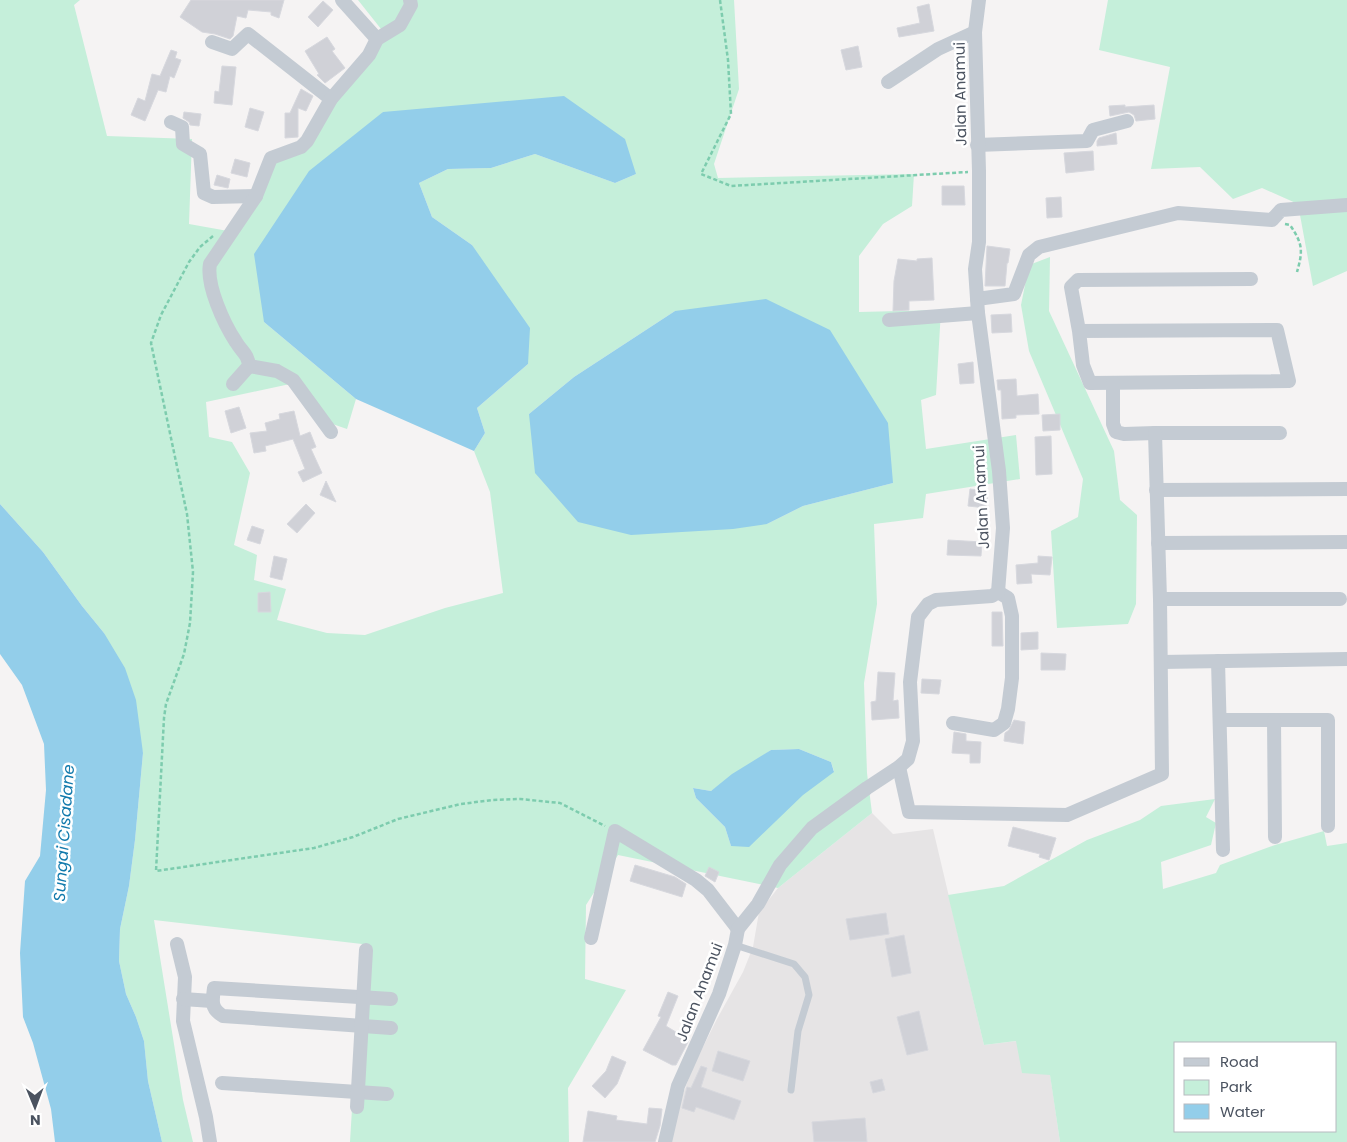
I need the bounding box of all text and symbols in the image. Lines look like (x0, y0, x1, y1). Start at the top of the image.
street label: Jalan Anamui (949, 42, 971, 146)
street label: Jalan Anamui (968, 444, 994, 550)
water label: Sungai Cisadane (48, 764, 80, 902)
street label: Jalan Anamui (671, 940, 727, 1044)
legend (1174, 1042, 1337, 1132)
text: Road (1220, 1051, 1259, 1072)
text: Park (1220, 1076, 1252, 1097)
north arrow (10, 1082, 60, 1132)
text: Water (1220, 1101, 1266, 1122)
text: N (30, 1110, 41, 1130)

